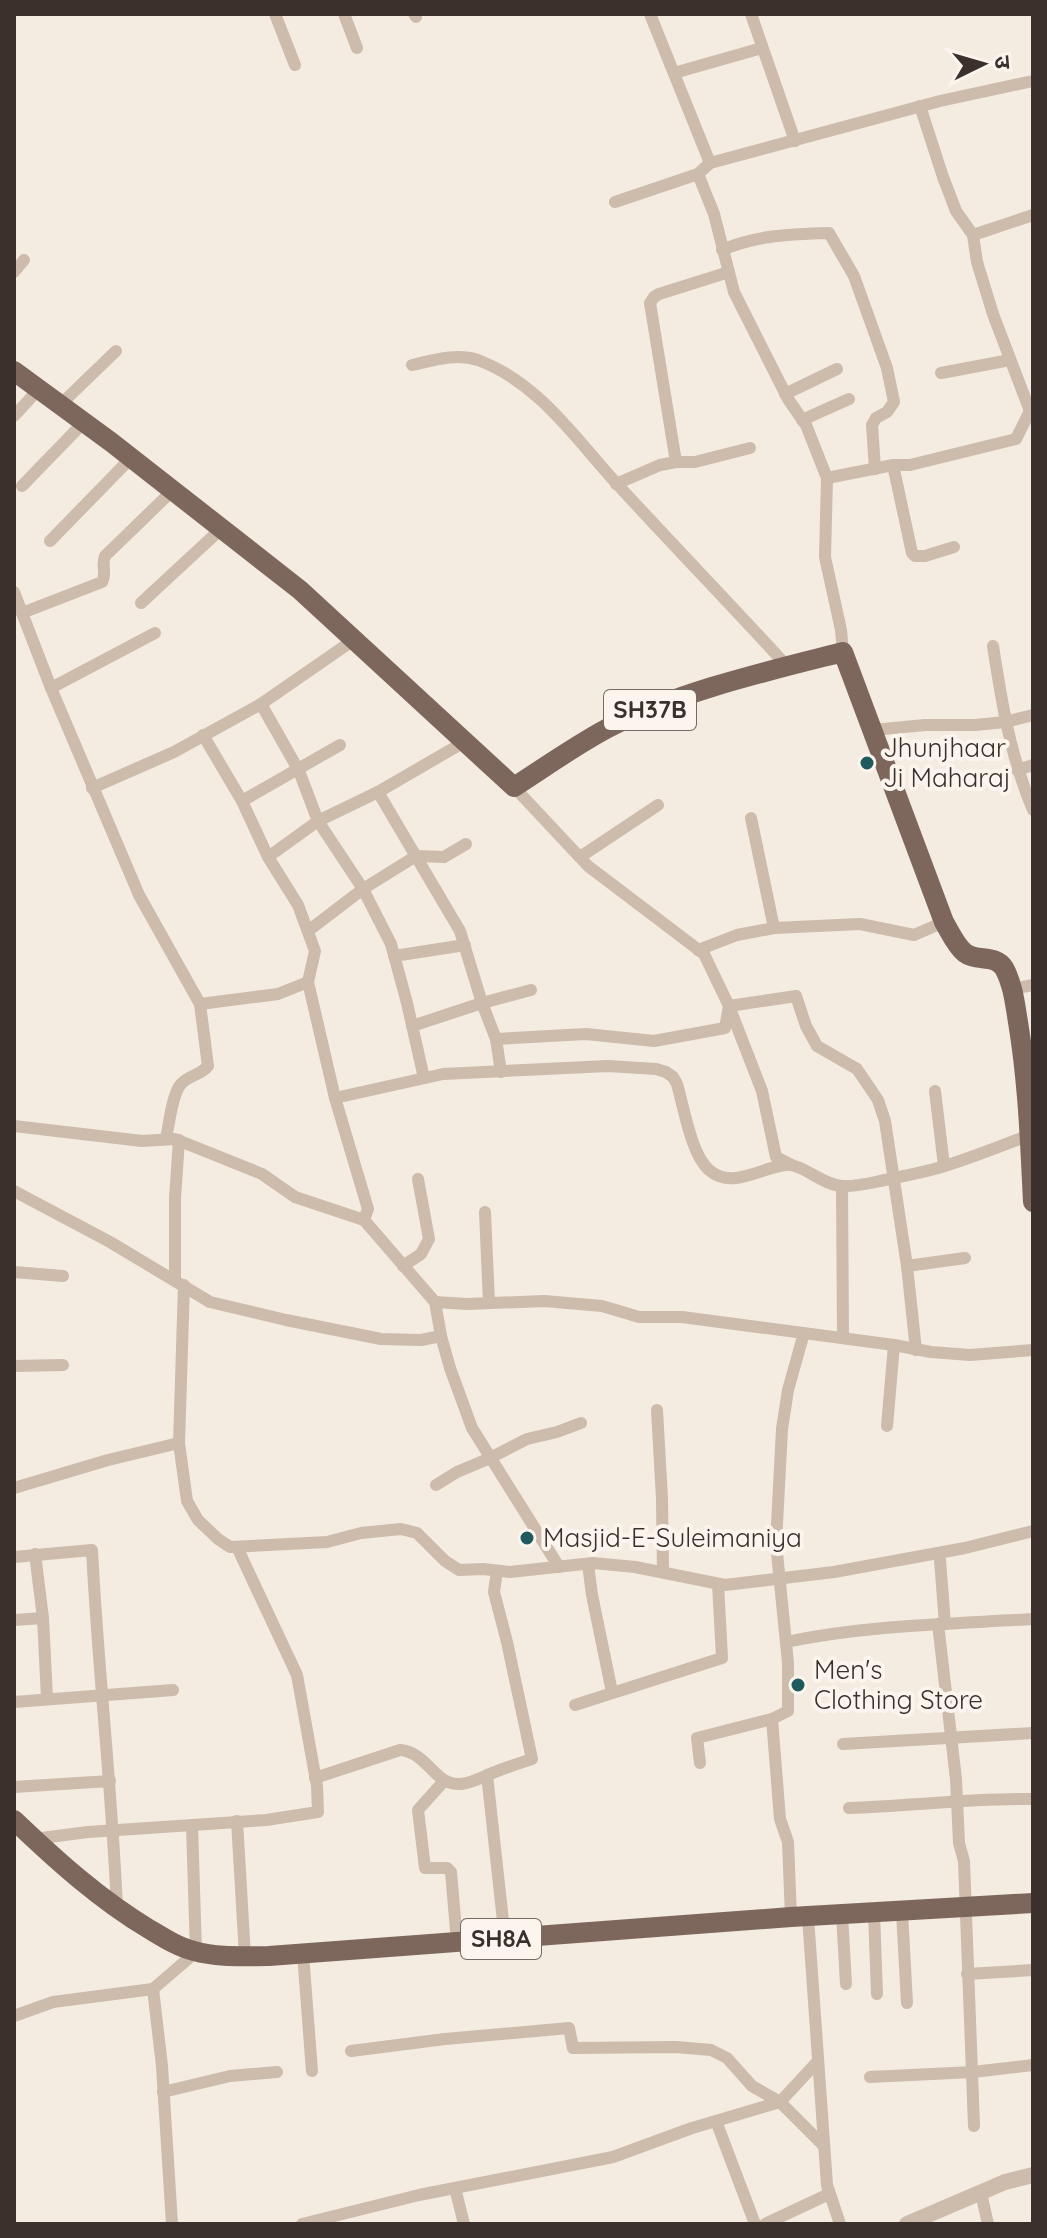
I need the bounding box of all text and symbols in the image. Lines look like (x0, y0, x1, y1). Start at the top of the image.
north arrow (943, 24, 1023, 104)
text: उ (988, 55, 1018, 71)
road number: SH37B (604, 690, 696, 730)
place label: Jhunjhaar Ji Maharaj (883, 731, 1011, 794)
marker: Jhunjhaar Ji Maharaj (858, 754, 876, 772)
place label: Masjid-E-Suleimaniya (543, 1521, 802, 1554)
marker: Masjid-E-Suleimaniya (518, 1529, 536, 1547)
place label: Men's Clothing Store (814, 1653, 983, 1716)
marker: Men's Clothing Store (789, 1676, 807, 1694)
road number: SH8A (461, 1919, 541, 1959)

